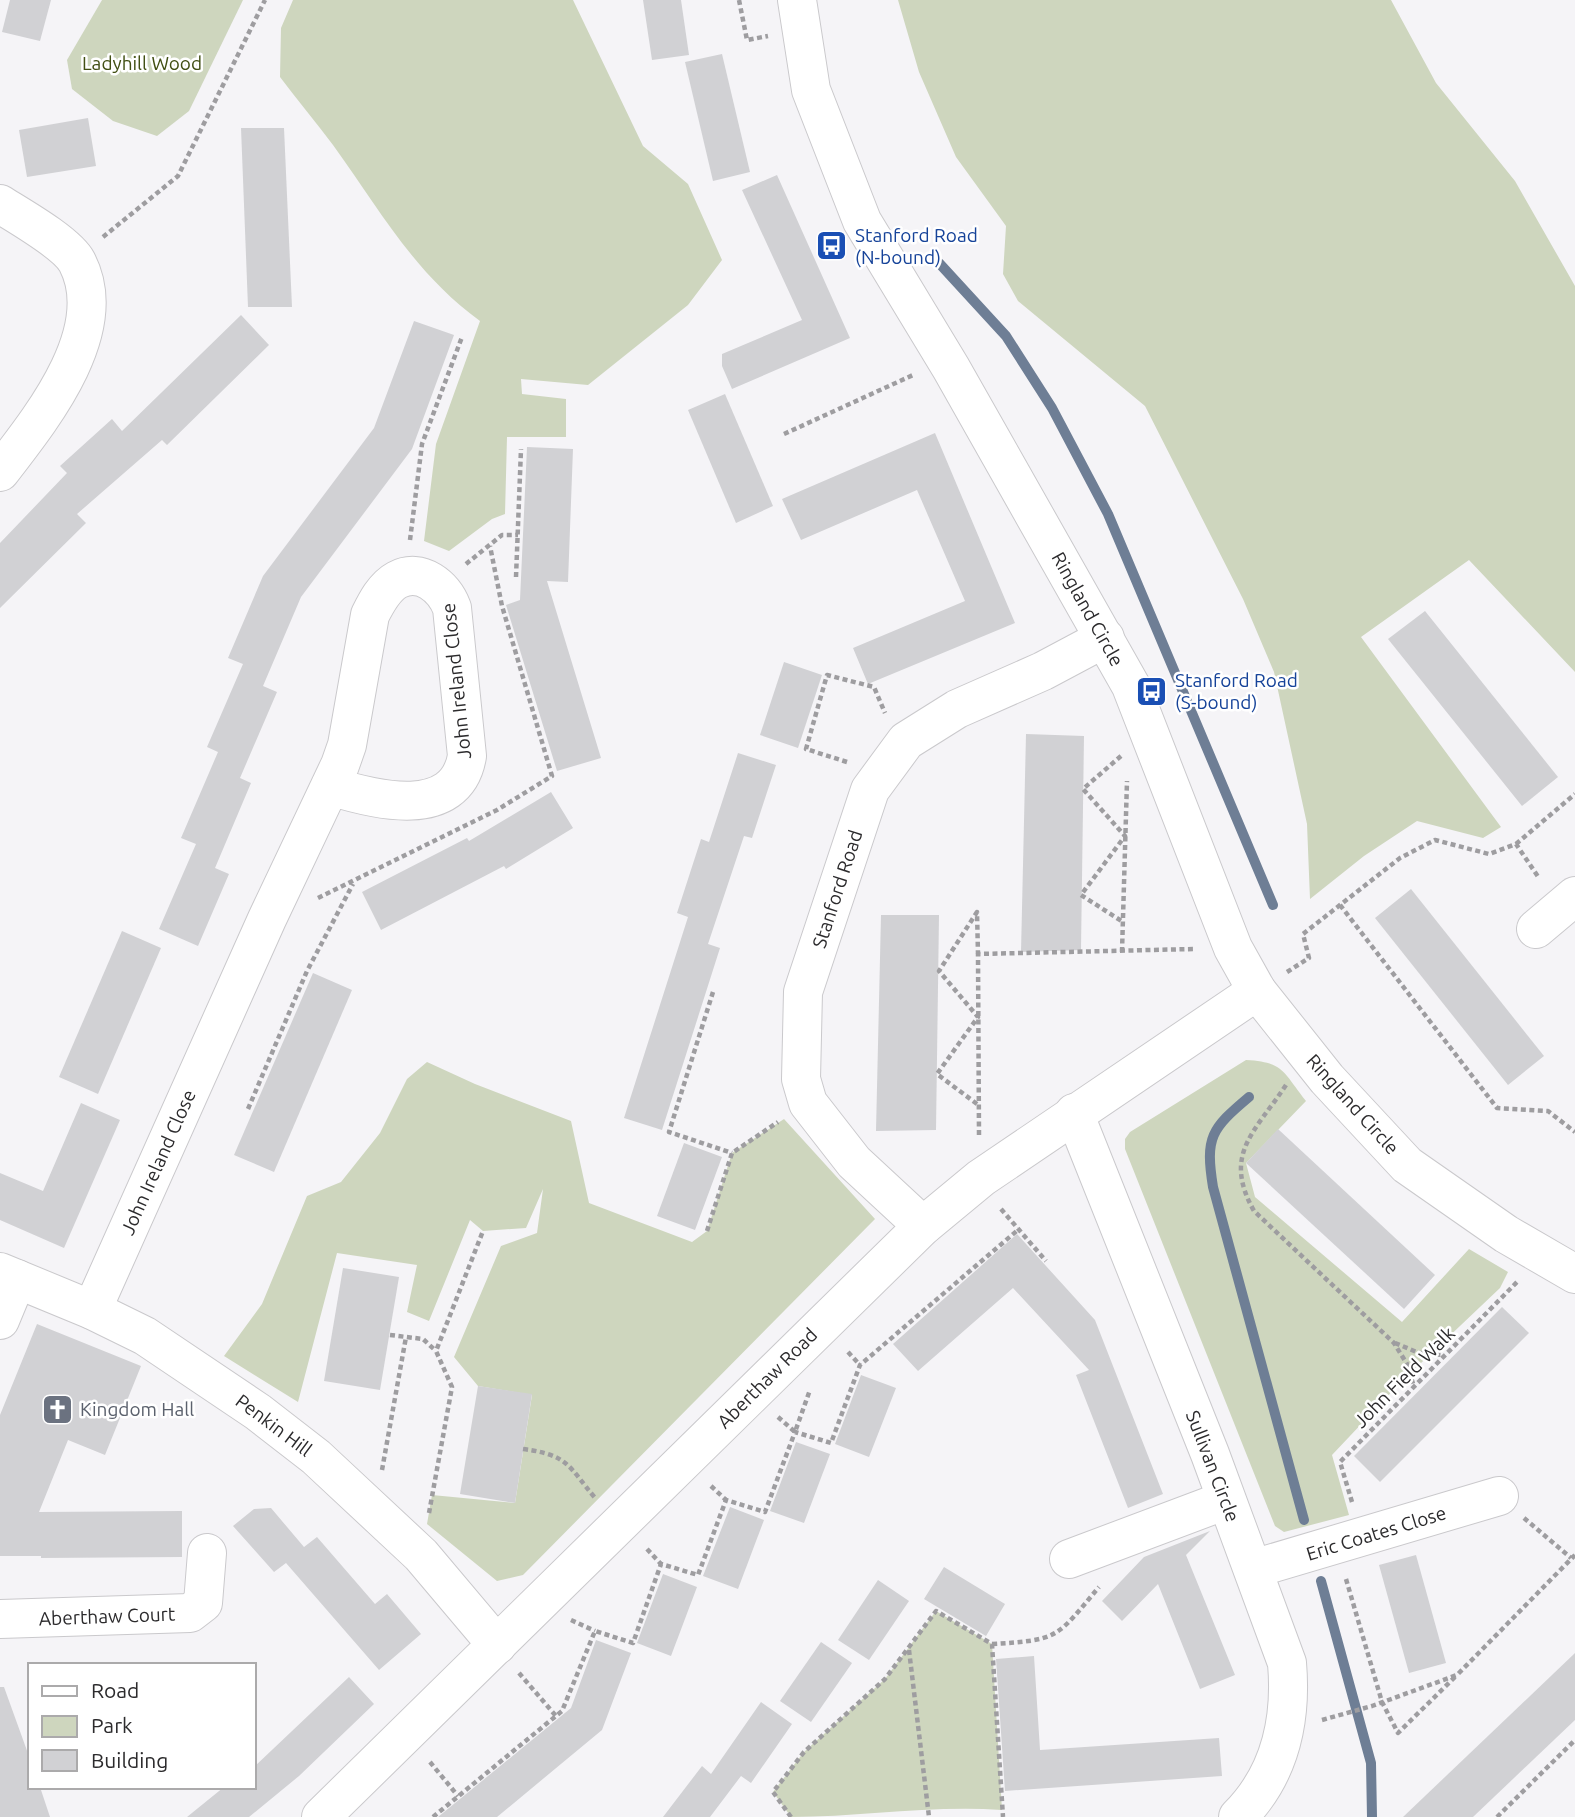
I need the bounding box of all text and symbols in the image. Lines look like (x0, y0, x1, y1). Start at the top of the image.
park label: Ladyhill Wood (82, 52, 202, 74)
place label: Stanford Road (N-bound) (855, 224, 978, 268)
bus stop icon: Stanford Road (N-bound) (815, 229, 849, 263)
street label: Ringland Circle (1048, 548, 1128, 670)
street label: John Ireland Close (437, 602, 475, 760)
place label: Stanford Road (S-bound) (1175, 669, 1298, 713)
bus stop icon: Stanford Road (S-bound) (1135, 674, 1169, 708)
street label: Stanford Road (808, 827, 866, 951)
street label: Ringland Circle (1302, 1049, 1404, 1159)
street label: John Ireland Close (116, 1086, 200, 1238)
street label: John Field Walk (1349, 1322, 1459, 1432)
street label: Aberthaw Road (713, 1324, 821, 1432)
street label: Penkin Hill (232, 1389, 316, 1461)
church icon: Kingdom Hall (40, 1392, 74, 1426)
place label: Kingdom Hall (80, 1398, 194, 1420)
street label: Sullivan Circle (1182, 1407, 1244, 1525)
street label: Eric Coates Close (1303, 1501, 1449, 1565)
street label: Aberthaw Court (38, 1603, 176, 1629)
legend (28, 1663, 256, 1789)
text: Road (91, 1678, 139, 1702)
text: Park (91, 1713, 133, 1737)
text: Building (91, 1748, 168, 1772)

